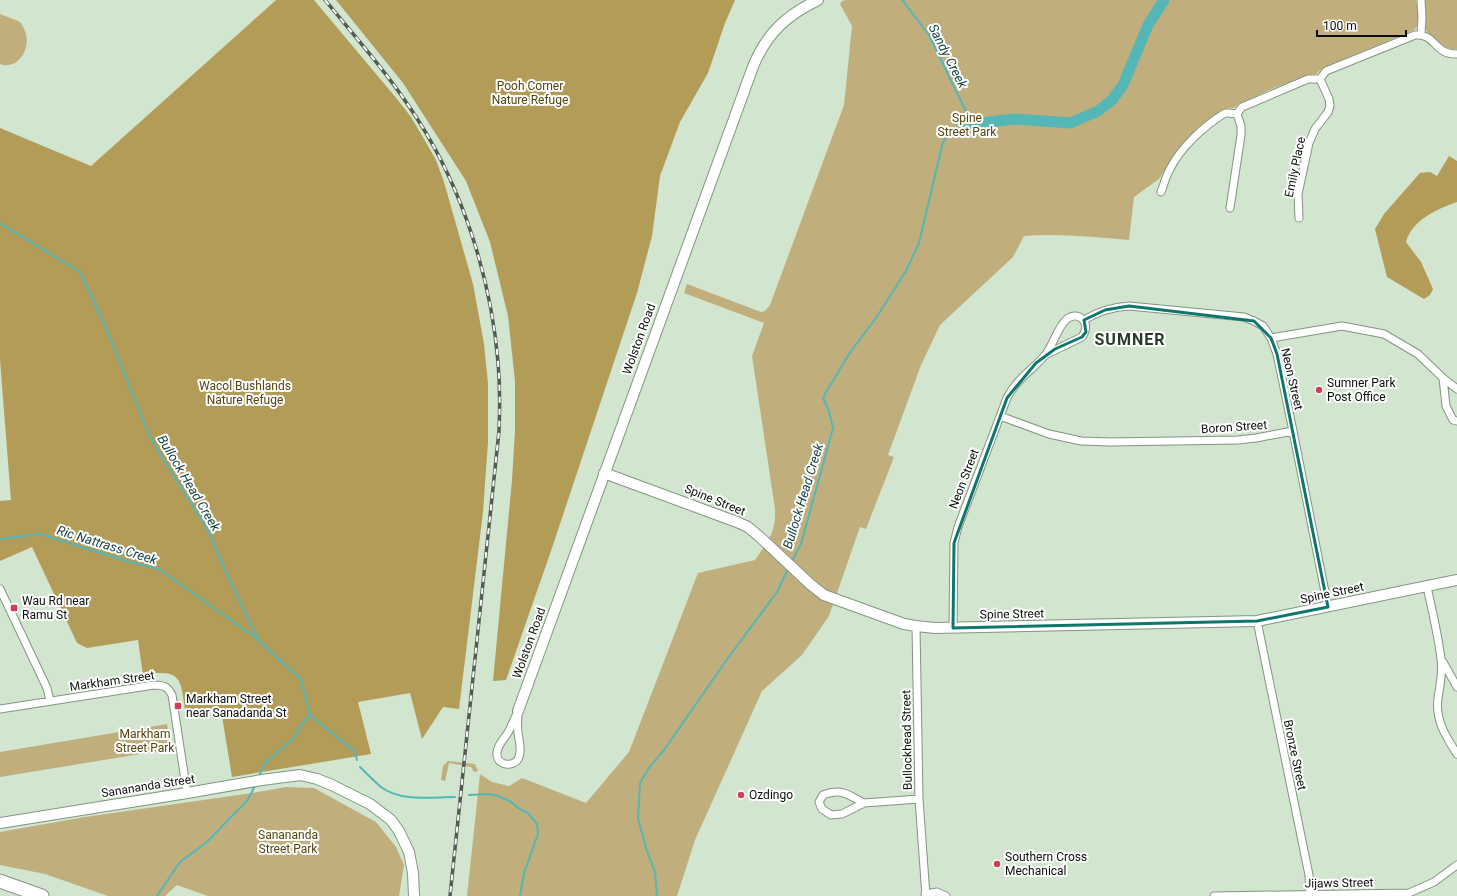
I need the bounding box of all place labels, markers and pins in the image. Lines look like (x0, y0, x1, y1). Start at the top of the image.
place label: Sumner Park Post Office (1327, 376, 1396, 404)
marker: Sumner Park Post Office (1314, 385, 1324, 395)
place label: Wau Rd near Ramu St (22, 594, 89, 622)
marker: Wau Rd near Ramu St (9, 603, 19, 613)
place label: Markham Street near Sanadanda St (186, 692, 287, 720)
marker: Markham Street near Sanadanda St (173, 701, 183, 711)
place label: Ozdingo (749, 788, 793, 802)
marker: Ozdingo (736, 790, 746, 800)
place label: Southern Cross Mechanical (1005, 850, 1087, 878)
marker: Southern Cross Mechanical (992, 859, 1002, 869)

